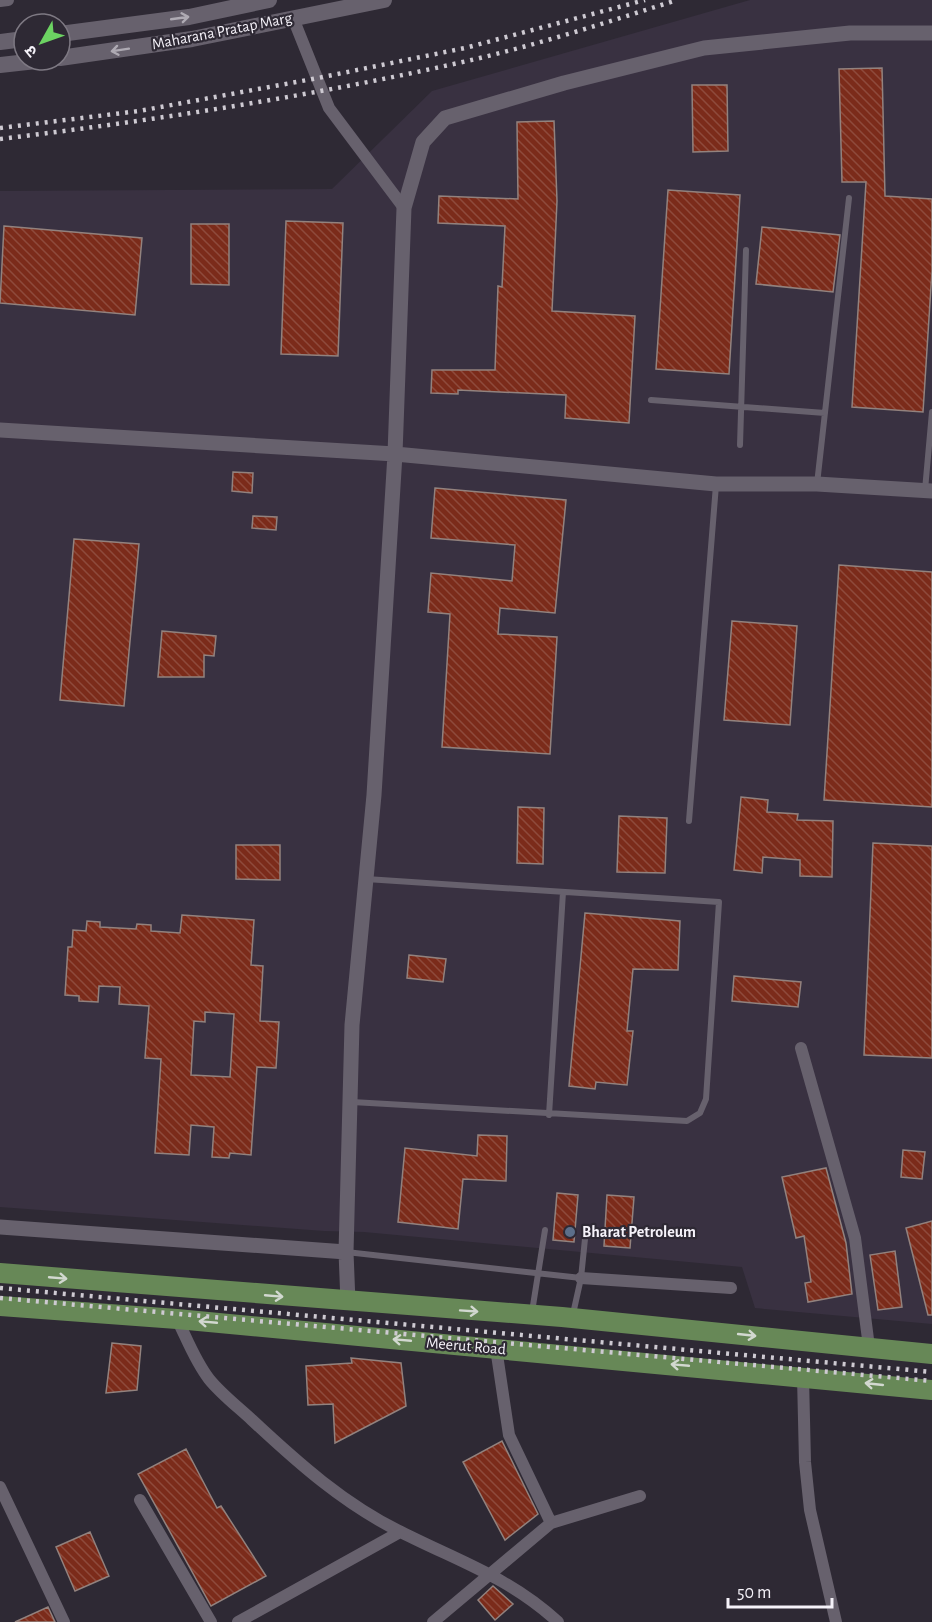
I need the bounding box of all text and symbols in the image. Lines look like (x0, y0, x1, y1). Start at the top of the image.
street label: Maharana Pratap Marg (151, 10, 294, 52)
north arrow (12, 12, 72, 72)
one-way arrow (170, 13, 190, 24)
text: उ (22, 42, 40, 60)
one-way arrow (111, 45, 131, 56)
place label: Bharat Petroleum (582, 1224, 696, 1240)
marker: Bharat Petroleum (563, 1225, 577, 1239)
one-way arrow (48, 1273, 68, 1284)
one-way arrow (263, 1291, 283, 1302)
one-way arrow (458, 1305, 478, 1316)
one-way arrow (198, 1316, 218, 1327)
one-way arrow (736, 1330, 756, 1341)
one-way arrow (392, 1334, 412, 1345)
street label: Meerut Road (425, 1335, 507, 1357)
one-way arrow (670, 1359, 690, 1370)
one-way arrow (864, 1378, 884, 1389)
scale bar (728, 1571, 832, 1609)
text: 50 m (737, 1584, 771, 1602)

